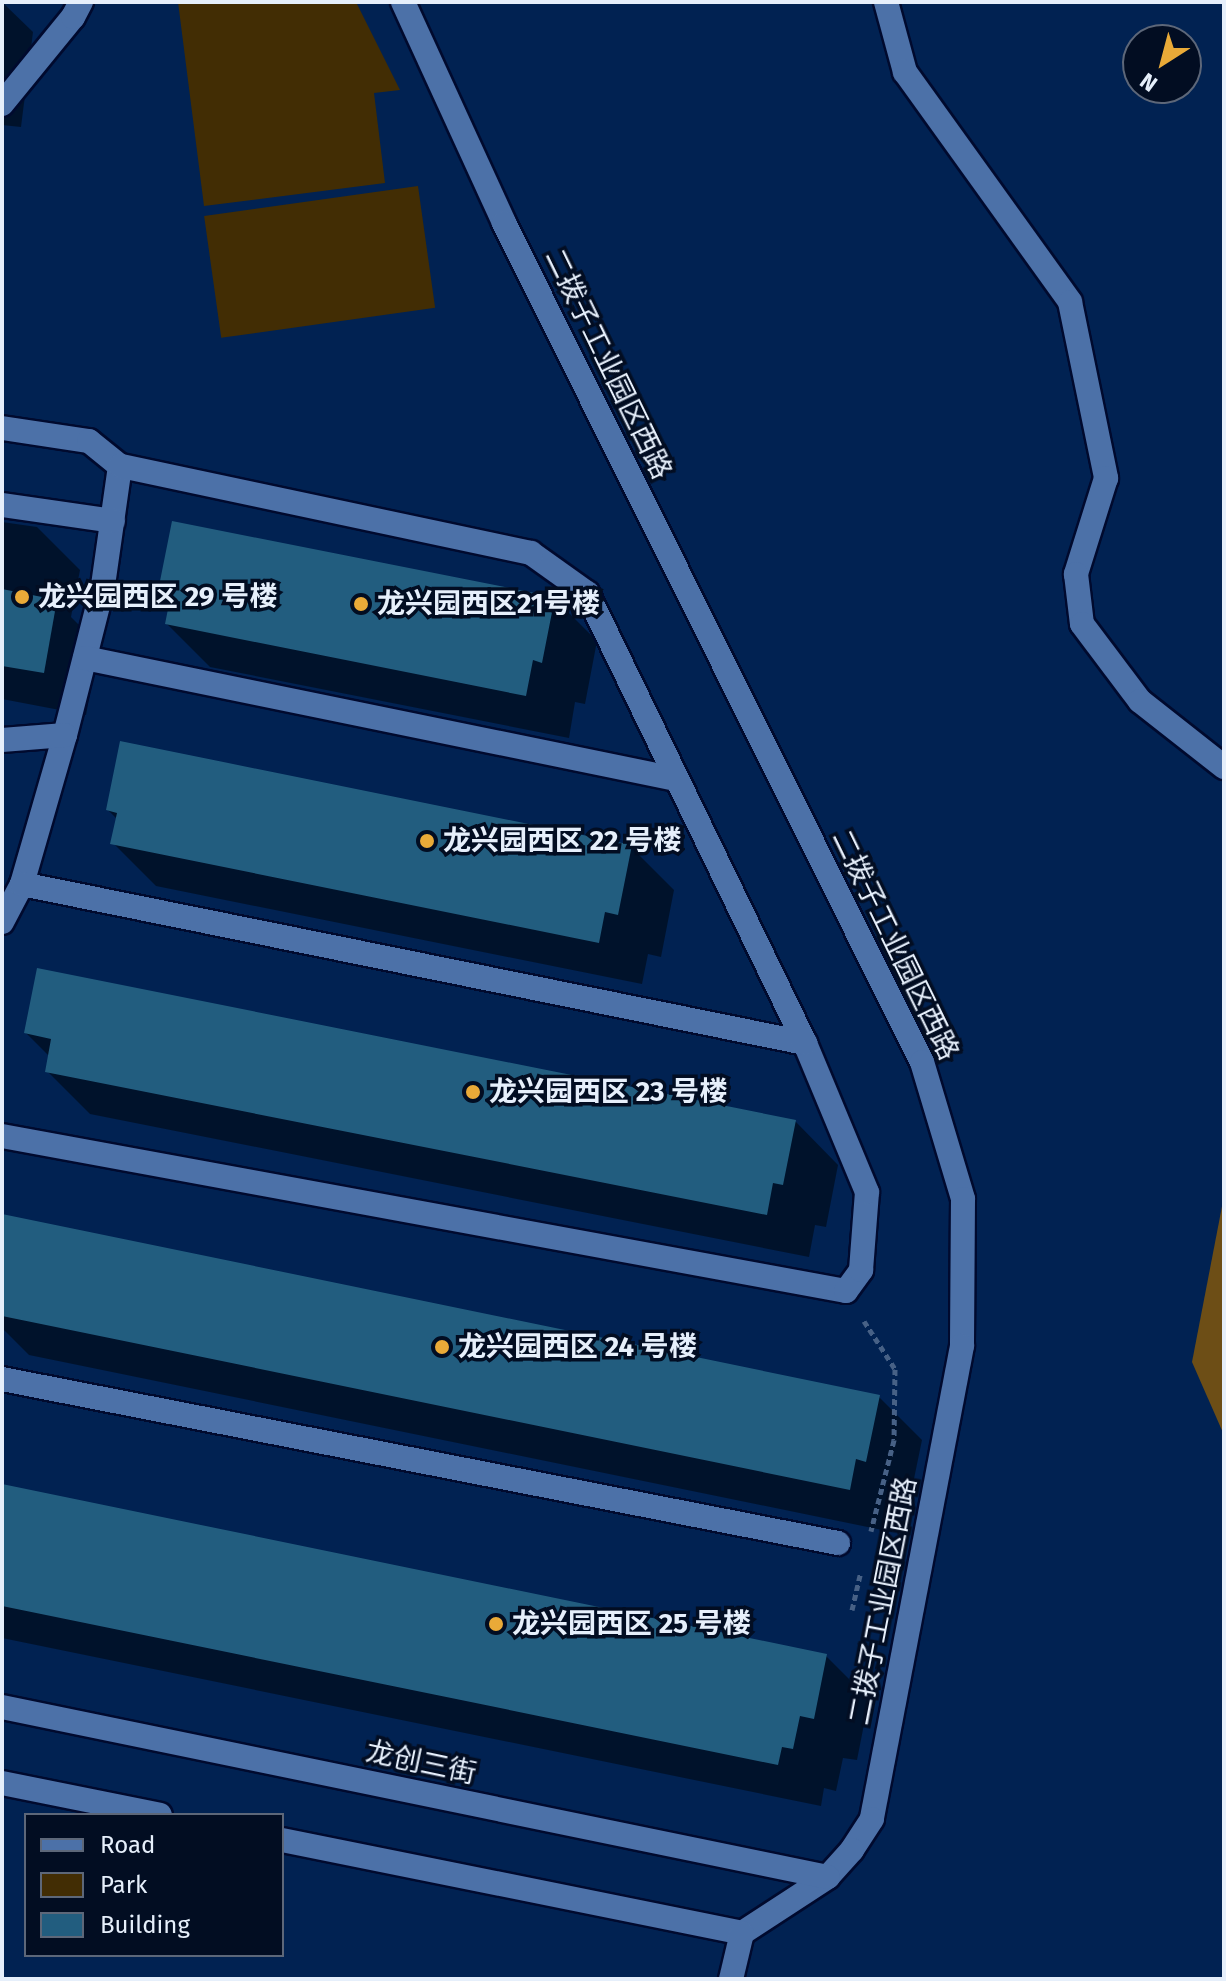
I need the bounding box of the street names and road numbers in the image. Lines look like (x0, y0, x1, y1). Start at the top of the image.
street label: 二拨子工业园区西路 (538, 243, 678, 485)
street label: 二拨子工业园区西路 (825, 824, 965, 1066)
street label: 二拨子工业园区西路 (842, 1474, 924, 1728)
street label: 龙创三街 (363, 1735, 479, 1791)

